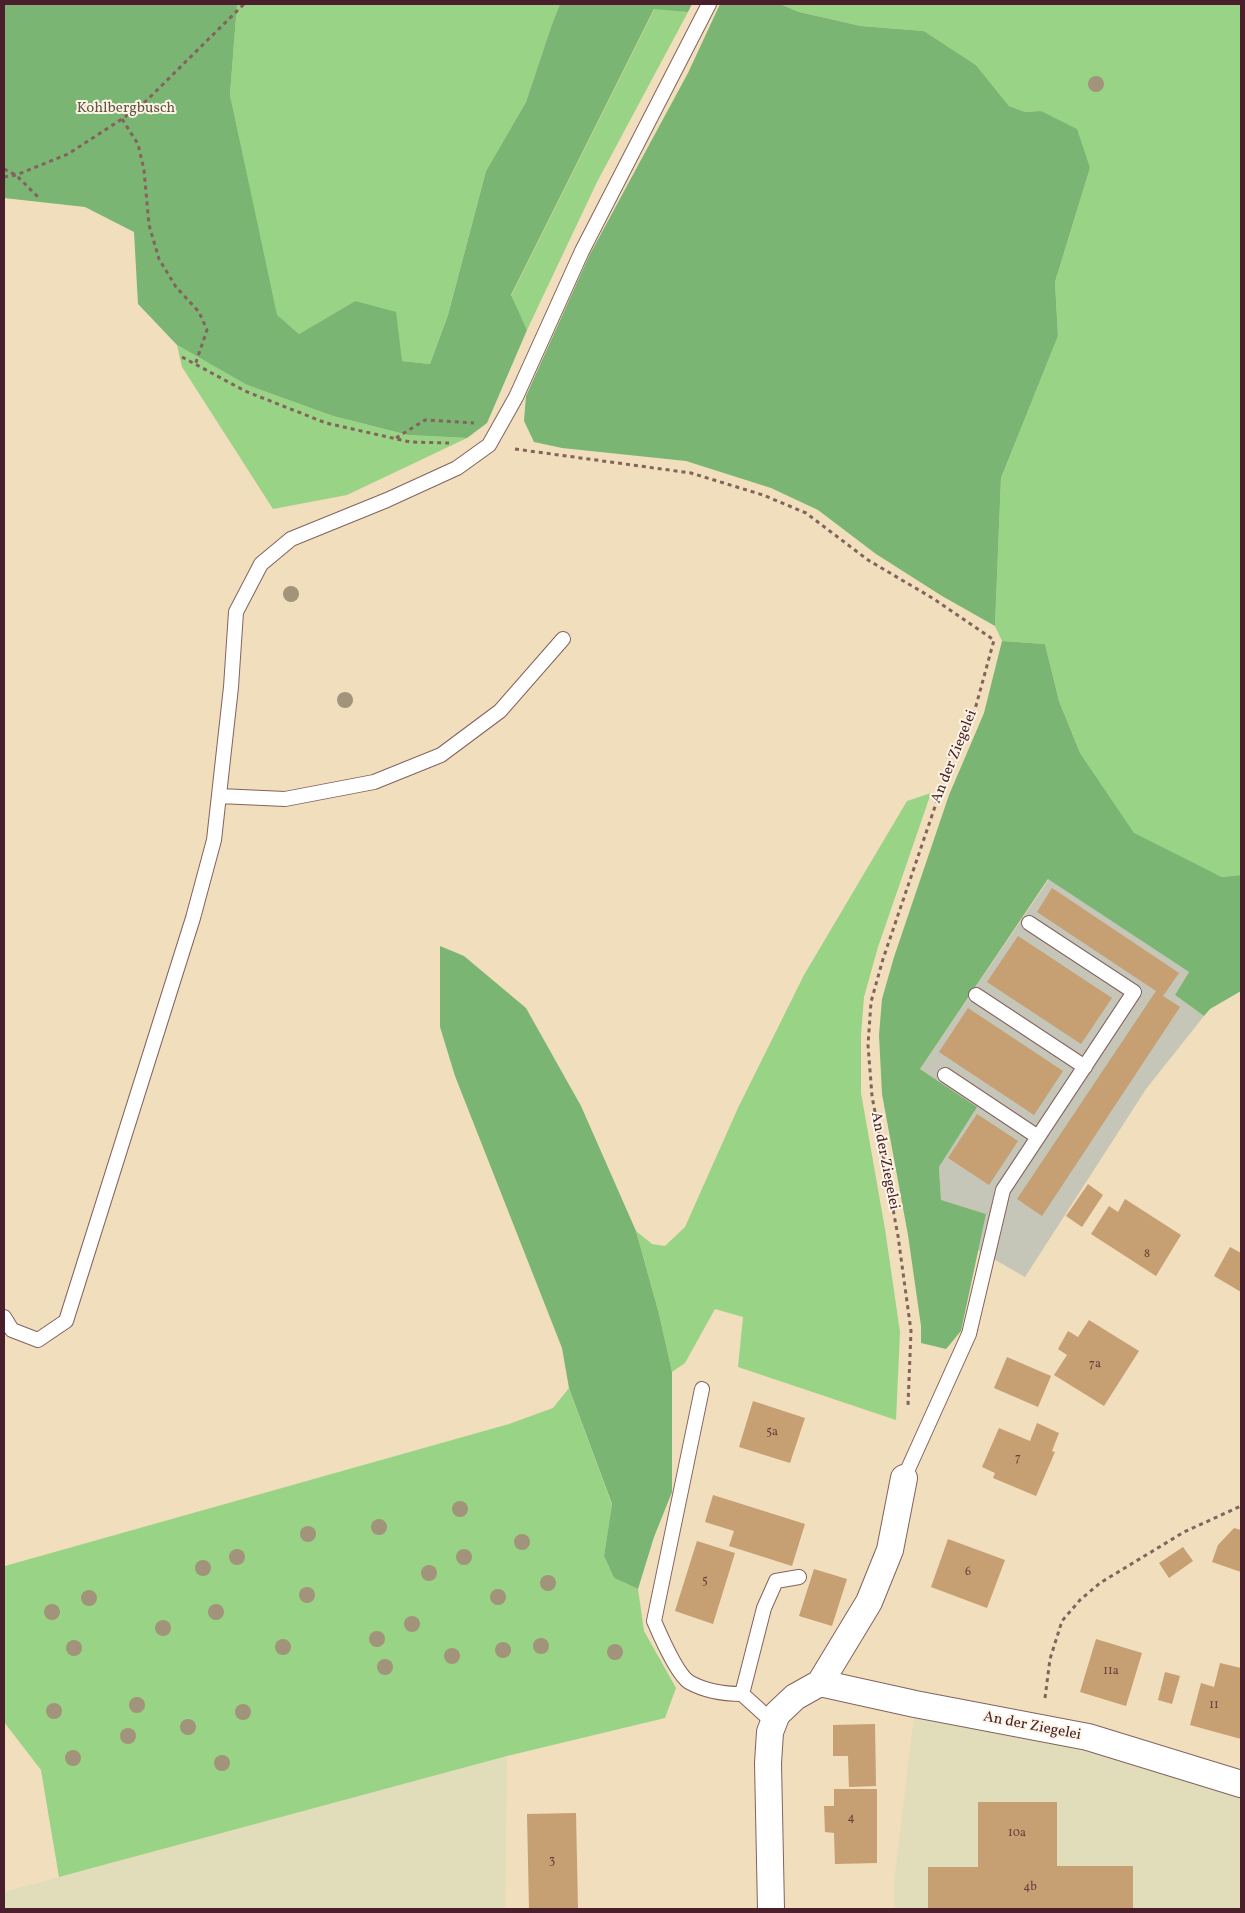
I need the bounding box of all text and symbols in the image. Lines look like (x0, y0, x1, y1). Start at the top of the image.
park label: Kohlbergbusch (77, 100, 175, 118)
street label: An der Ziegelei (928, 708, 982, 806)
street label: An der Ziegelei (866, 1111, 902, 1211)
house number: 8 (1144, 1248, 1150, 1262)
house number: 7a (1089, 1358, 1101, 1372)
house number: 5a (766, 1426, 778, 1440)
house number: 7 (1015, 1452, 1021, 1466)
house number: 6 (965, 1566, 971, 1580)
house number: 5 (702, 1575, 708, 1589)
house number: 11a (1103, 1665, 1119, 1679)
house number: 11 (1209, 1699, 1219, 1713)
street label: An der Ziegelei (982, 1709, 1082, 1745)
house number: 4 (847, 1812, 855, 1826)
house number: 10a (1008, 1827, 1026, 1841)
house number: 3 (549, 1855, 555, 1869)
house number: 4b (1023, 1881, 1037, 1895)

